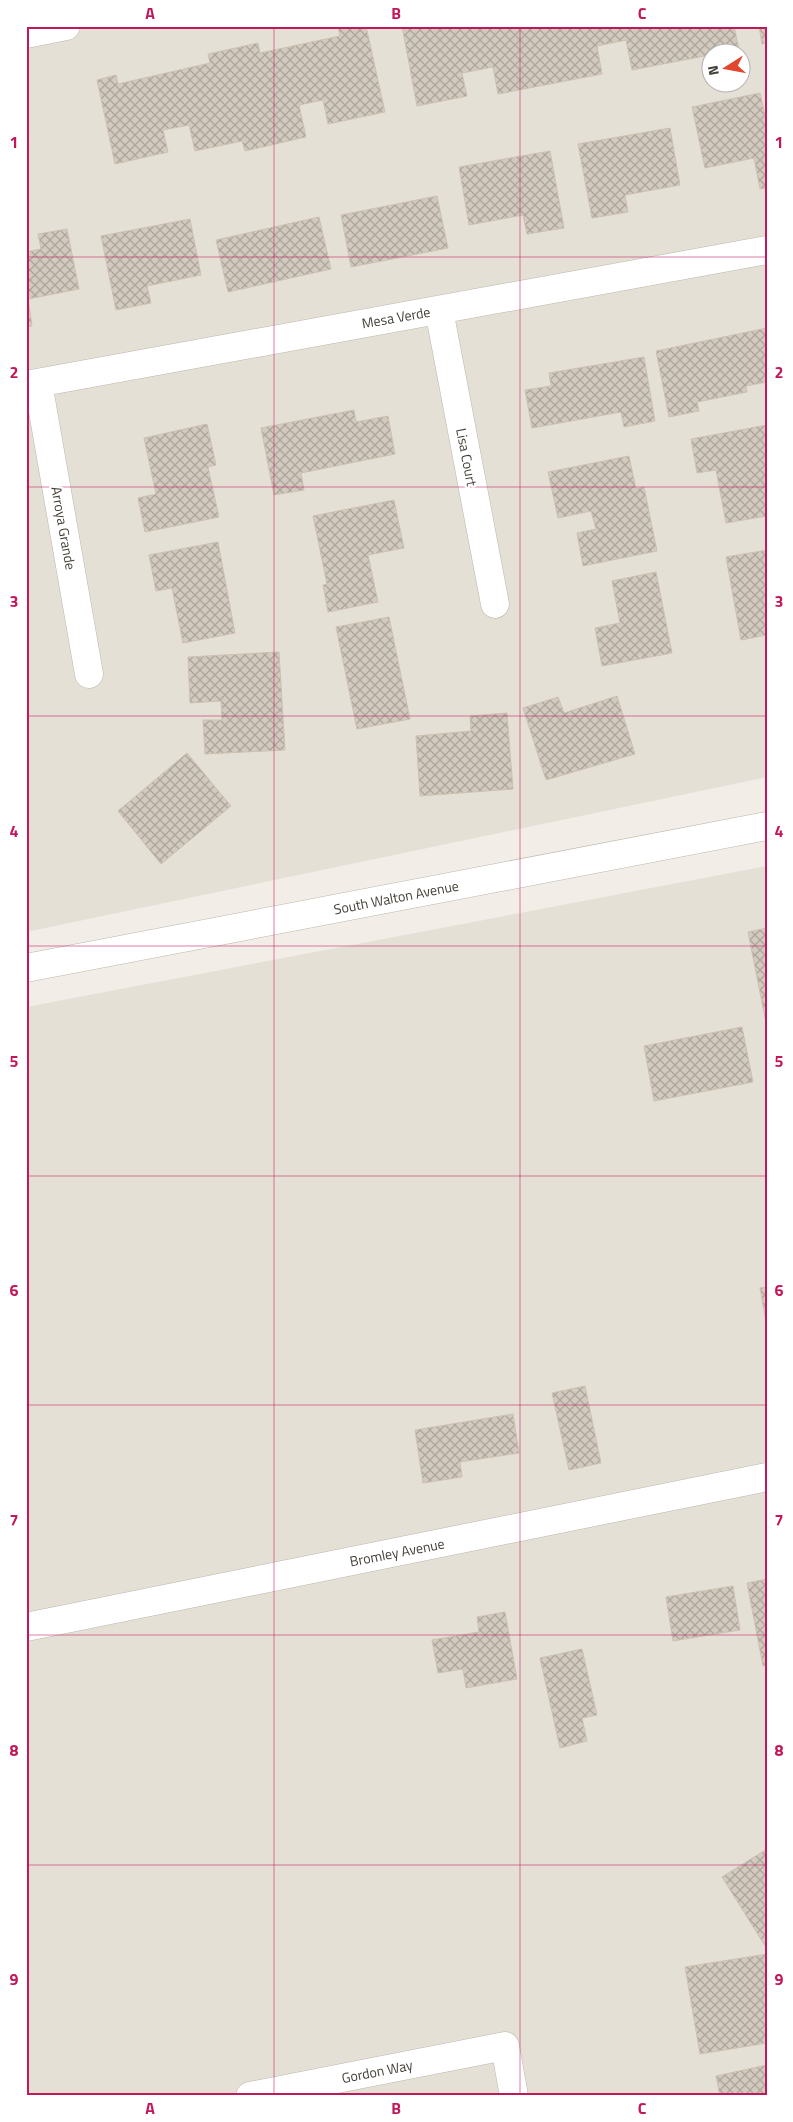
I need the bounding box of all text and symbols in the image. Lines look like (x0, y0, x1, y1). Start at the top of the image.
text: A (145, 1, 155, 25)
text: B (391, 1, 401, 25)
text: C (638, 1, 647, 25)
north arrow (700, 42, 750, 92)
text: N (702, 64, 724, 77)
text: 1 (10, 130, 18, 154)
text: 1 (775, 130, 783, 154)
street label: Mesa Verde (360, 301, 432, 333)
text: 2 (10, 360, 18, 384)
text: 2 (775, 360, 783, 384)
street label: Lisa Court (451, 426, 483, 488)
street label: Arroya Grande (46, 485, 82, 571)
text: 3 (10, 589, 18, 613)
text: 3 (775, 589, 783, 613)
text: 4 (10, 819, 19, 843)
text: 4 (775, 819, 784, 843)
street label: South Walton Avenue (332, 875, 460, 919)
text: 5 (10, 1049, 19, 1073)
text: 5 (775, 1049, 784, 1073)
text: 6 (10, 1278, 19, 1302)
text: 6 (775, 1278, 784, 1302)
text: 7 (10, 1508, 18, 1532)
text: 7 (775, 1508, 783, 1532)
street label: Bromley Avenue (348, 1533, 446, 1571)
text: 8 (10, 1738, 19, 1762)
text: 8 (775, 1738, 784, 1762)
text: 9 (10, 1967, 19, 1991)
text: 9 (775, 1967, 784, 1991)
street label: Gordon Way (340, 2054, 415, 2088)
text: A (145, 2096, 155, 2120)
text: B (391, 2096, 401, 2120)
text: C (638, 2096, 647, 2120)

